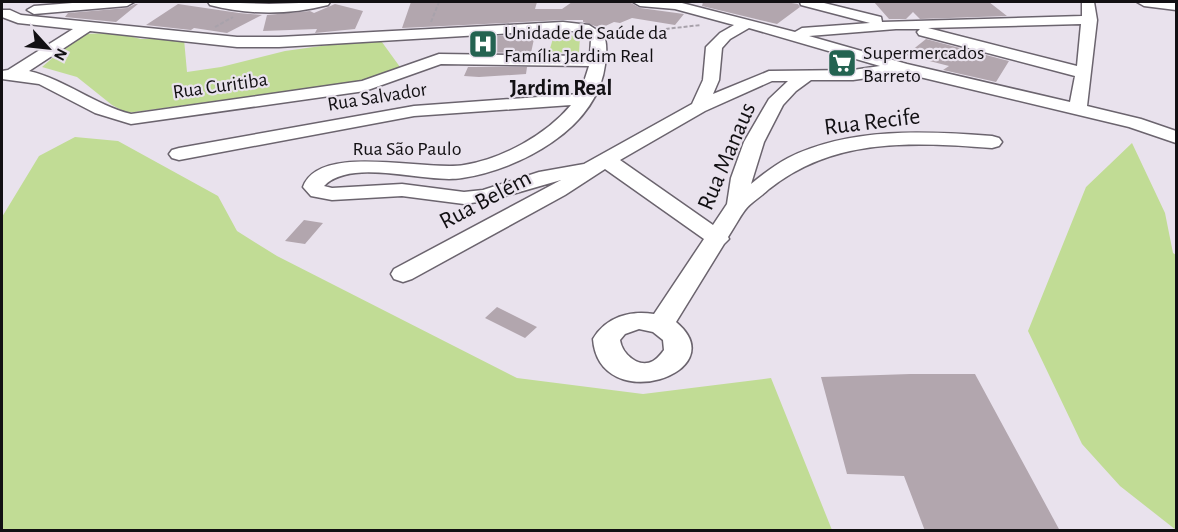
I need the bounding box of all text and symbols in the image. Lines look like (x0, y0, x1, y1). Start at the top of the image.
north arrow (18, 18, 78, 78)
place label: Unidade de Saúde da Família Jardim Real (504, 23, 668, 66)
hospital icon: Unidade de Saúde da Família Jardim Real (467, 28, 499, 60)
place label: Supermercados Barreto (863, 43, 984, 86)
text: N (51, 46, 70, 63)
supermarket icon: Supermercados Barreto (826, 47, 858, 79)
street label: Rua Curitiba (171, 69, 269, 103)
district label: Jardim Real (510, 77, 612, 99)
street label: Rua Salvador (326, 79, 429, 115)
street label: Rua Manaus (694, 99, 760, 214)
street label: Rua Recife (823, 104, 922, 140)
street label: Rua São Paulo (353, 139, 461, 159)
street label: Rua Belém (436, 166, 535, 234)

